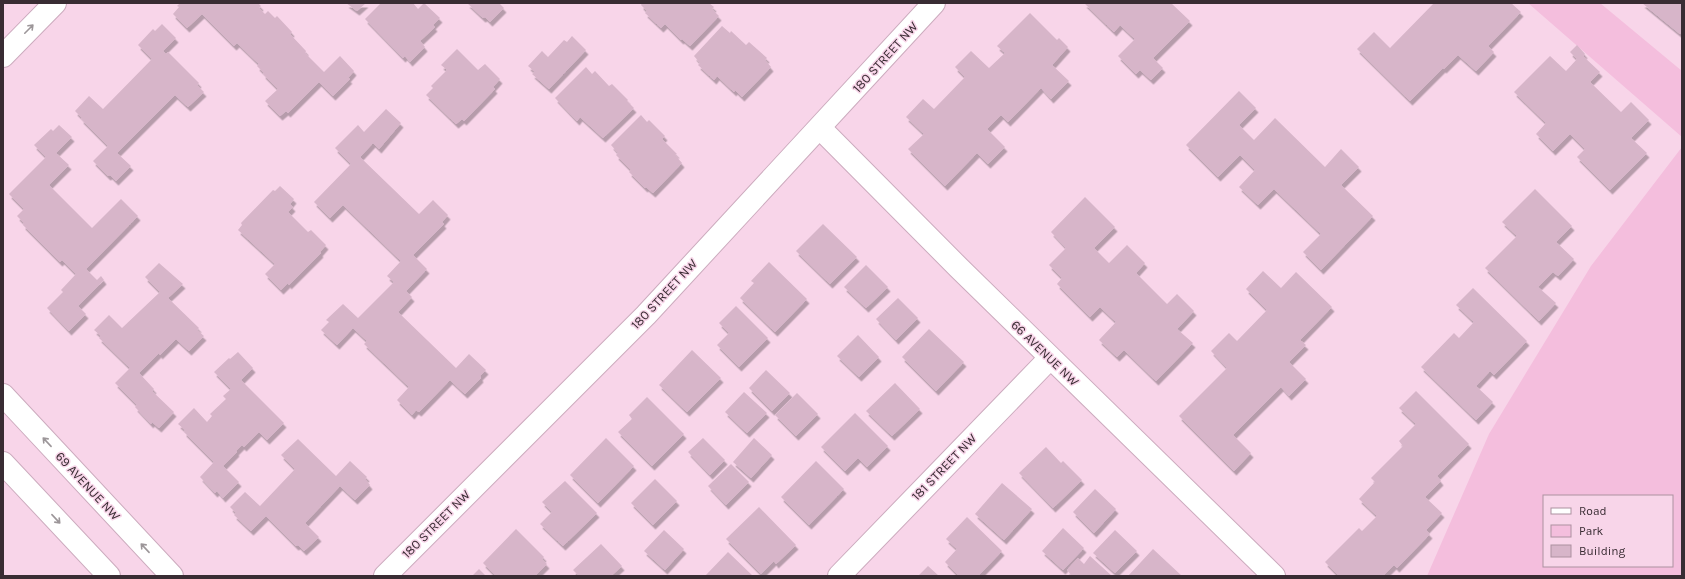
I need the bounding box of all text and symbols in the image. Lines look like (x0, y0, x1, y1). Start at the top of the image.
street label: 180 STREET NW (849, 18, 921, 96)
one-way arrow (24, 24, 34, 34)
street label: 180 STREET NW (628, 256, 700, 332)
street label: 66 AVENUE NW (1008, 317, 1082, 389)
street label: 181 STREET NW (908, 430, 980, 503)
one-way arrow (42, 437, 52, 447)
street label: 69 AVENUE NW (52, 449, 124, 524)
street label: 180 STREET NW (399, 487, 473, 561)
legend (1543, 495, 1673, 567)
text: Road (1579, 504, 1607, 518)
one-way arrow (51, 514, 60, 524)
text: Park (1579, 524, 1604, 538)
one-way arrow (141, 542, 150, 553)
text: Building (1579, 544, 1626, 558)

